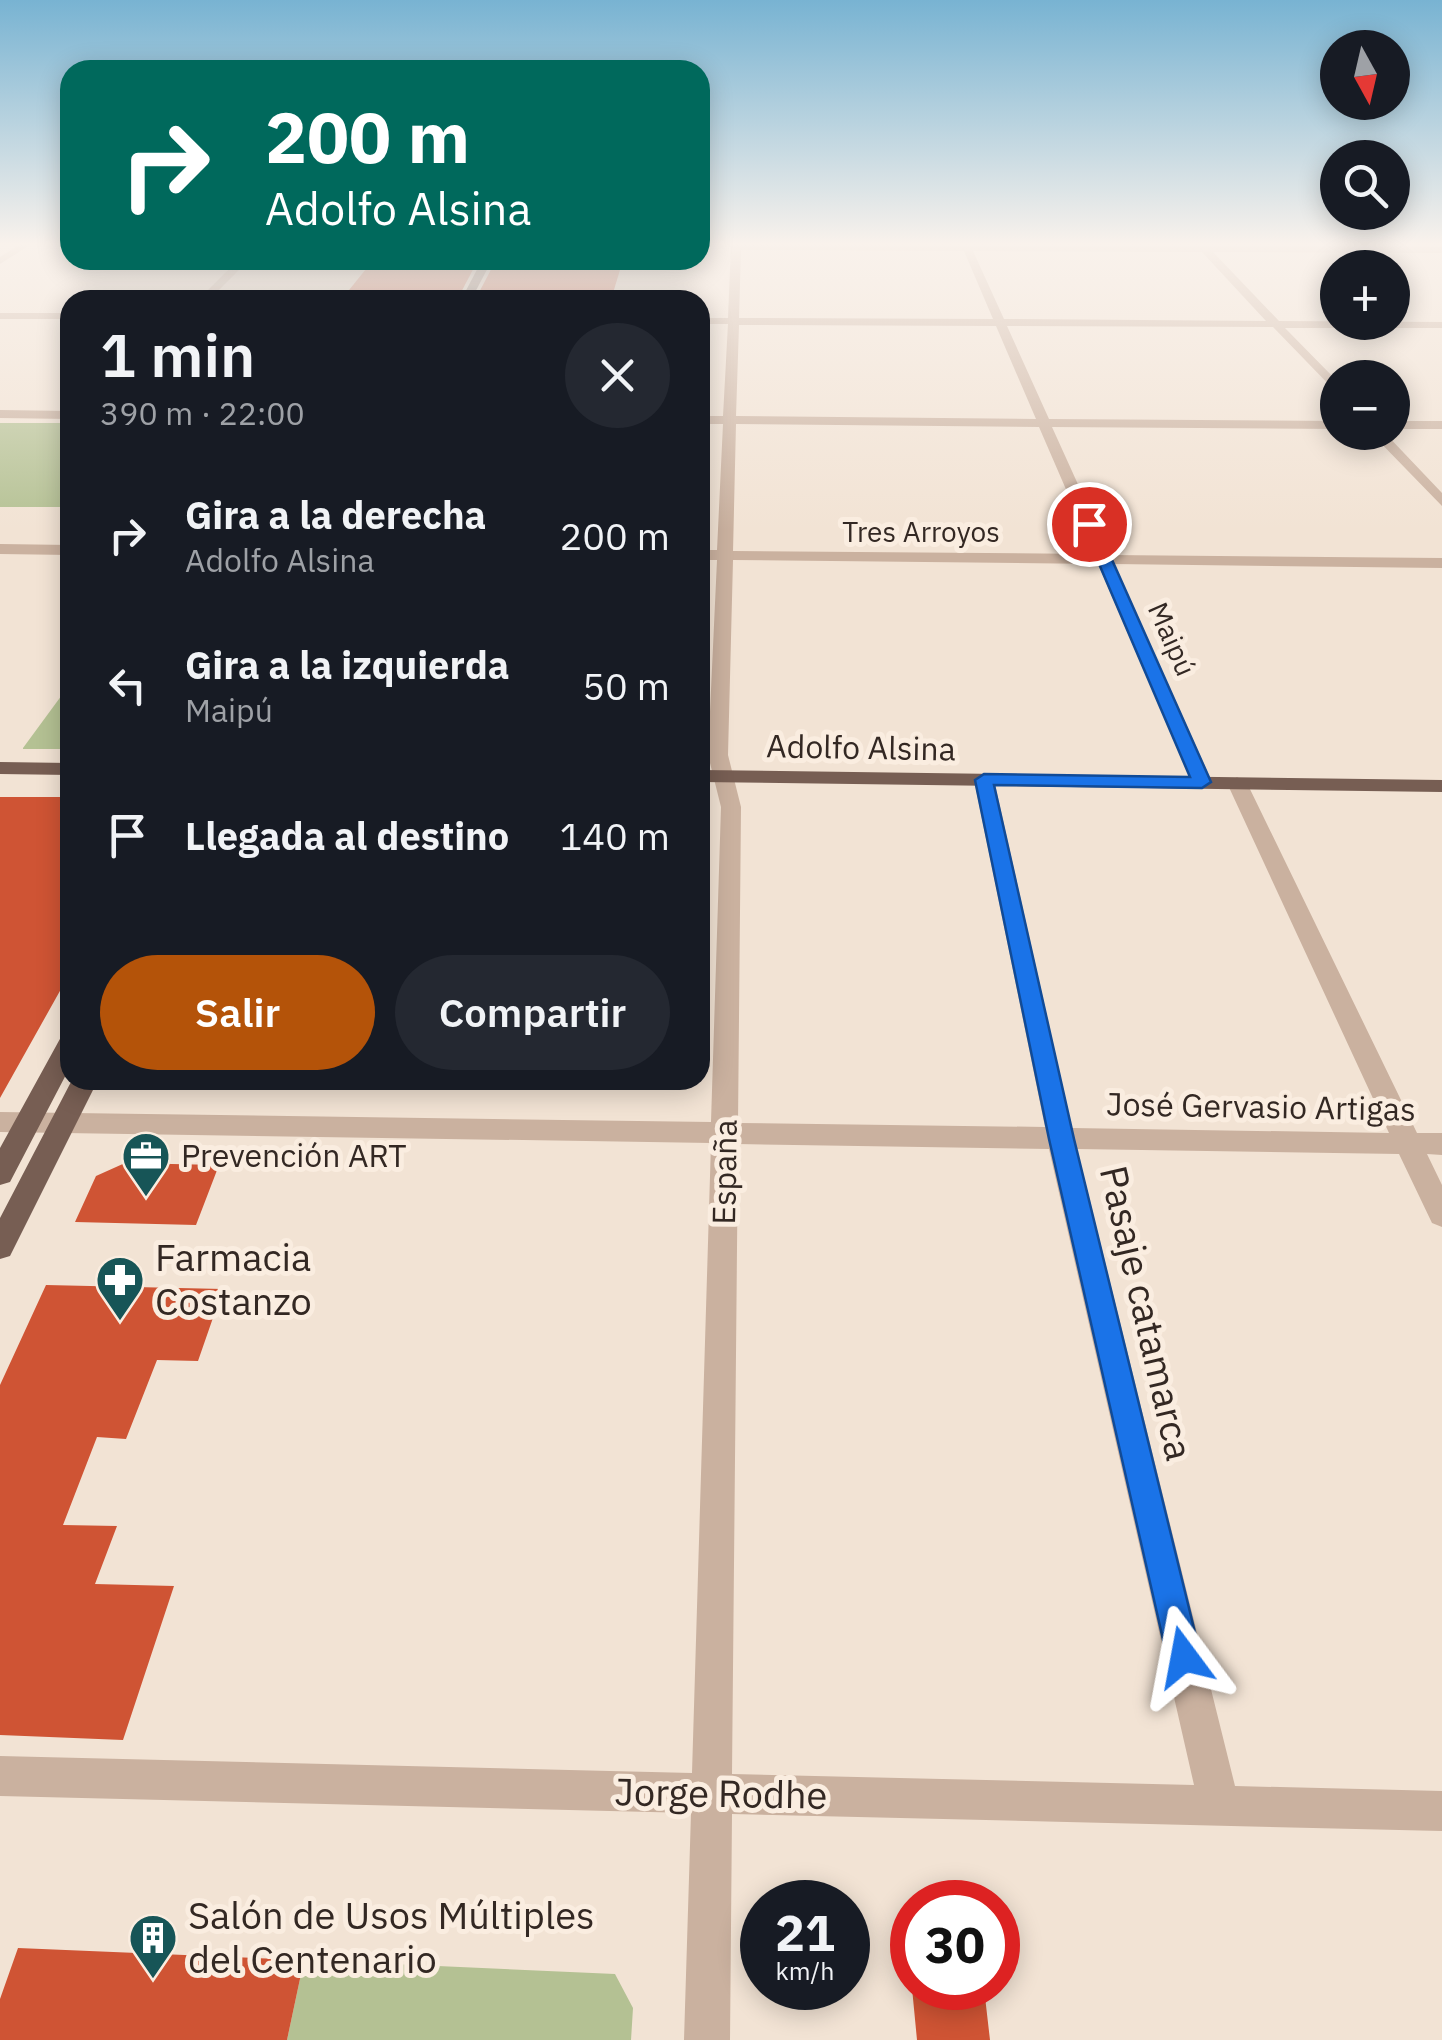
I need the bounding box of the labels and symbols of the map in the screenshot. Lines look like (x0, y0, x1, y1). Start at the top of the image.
north arrow (1320, 30, 1410, 120)
pin (1047, 482, 1132, 567)
street label: Tres Arroyos (842, 513, 1000, 550)
street label: Maipú (1140, 596, 1205, 681)
street label: Adolfo Alsina (766, 724, 956, 770)
street label: José Gervasio Artigas (1106, 1082, 1416, 1130)
street label: España (702, 1119, 746, 1225)
office icon: Prevención ART (120, 1130, 172, 1198)
place label: Prevención ART (181, 1134, 406, 1176)
street label: Pasaje catamarca (1090, 1161, 1205, 1465)
place label: Farmacia Costanzo (155, 1232, 312, 1325)
pharmacy icon: Farmacia Costanzo (94, 1254, 146, 1322)
position arrow (1132, 1605, 1236, 1709)
street label: Jorge Rodhe (614, 1766, 828, 1819)
speed limit sign: 30 (890, 1880, 1020, 2010)
place label: Salón de Usos Múltiples del Centenario (188, 1890, 595, 1983)
building icon: Salón de Usos Múltiples del Centenario (127, 1912, 179, 1980)

